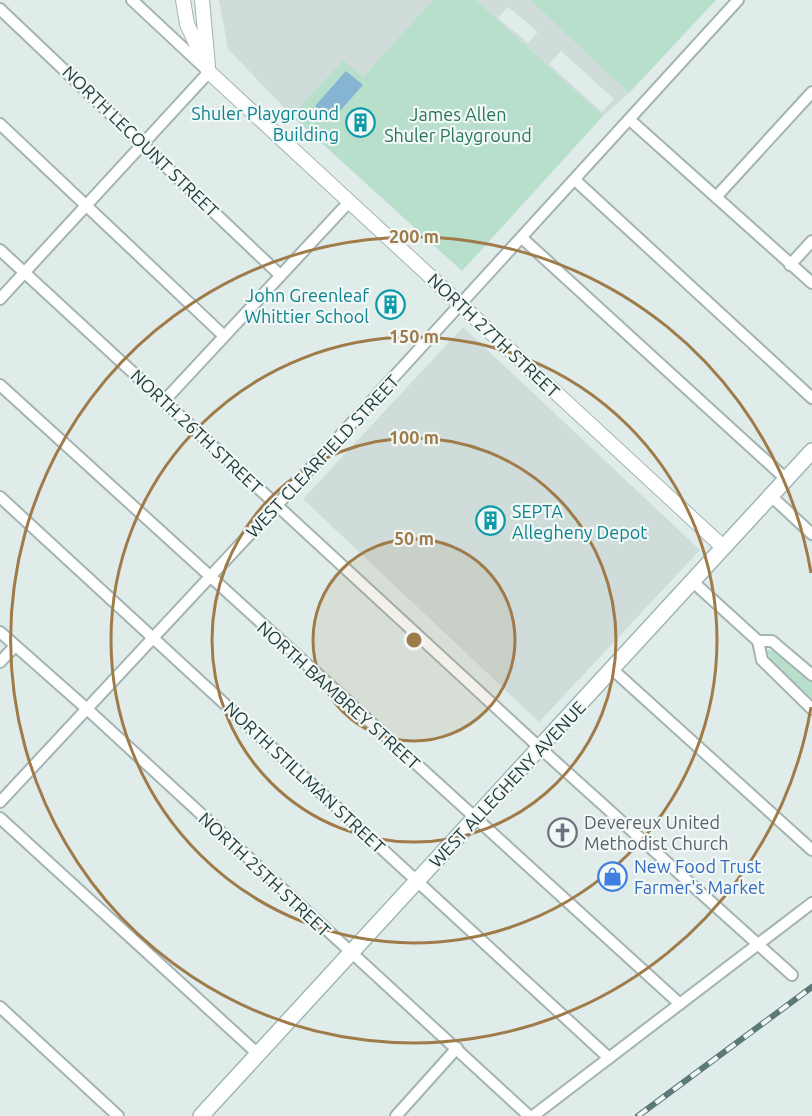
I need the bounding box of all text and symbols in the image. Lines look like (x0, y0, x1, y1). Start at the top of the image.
street label: NORTH LECOUNT STREET (59, 61, 223, 221)
place label: Shuler Playground Building (191, 103, 339, 144)
park label: James Allen Shuler Playground (384, 104, 532, 145)
building icon: Shuler Playground Building (344, 107, 376, 139)
text: 200 m (389, 226, 439, 246)
street label: NORTH 27TH STREET (424, 269, 564, 401)
place label: John Greenleaf Whittier School (244, 285, 369, 326)
building icon: John Greenleaf Whittier School (374, 289, 406, 321)
text: 150 m (389, 326, 439, 346)
street label: NORTH 26TH STREET (127, 365, 267, 497)
street label: WEST CLEARFIELD STREET (241, 371, 403, 541)
text: 100 m (389, 427, 439, 447)
place label: SEPTA Allegheny Depot (512, 501, 647, 542)
building icon: SEPTA Allegheny Depot (475, 505, 507, 537)
text: 50 m (394, 528, 434, 548)
street label: NORTH BAMBREY STREET (254, 617, 424, 773)
centre of rings (404, 630, 424, 650)
street label: NORTH STILLMAN STREET (221, 697, 389, 857)
street label: WEST ALLEGHENY AVENUE (425, 697, 589, 871)
street label: NORTH 25TH STREET (195, 808, 335, 940)
place label: Devereux United Methodist Church (584, 812, 728, 853)
church icon: Devereux United Methodist Church (547, 816, 579, 848)
place label: New Food Trust Farmer's Market (634, 856, 765, 897)
shop icon: New Food Trust Farmer's Market (597, 860, 629, 892)

